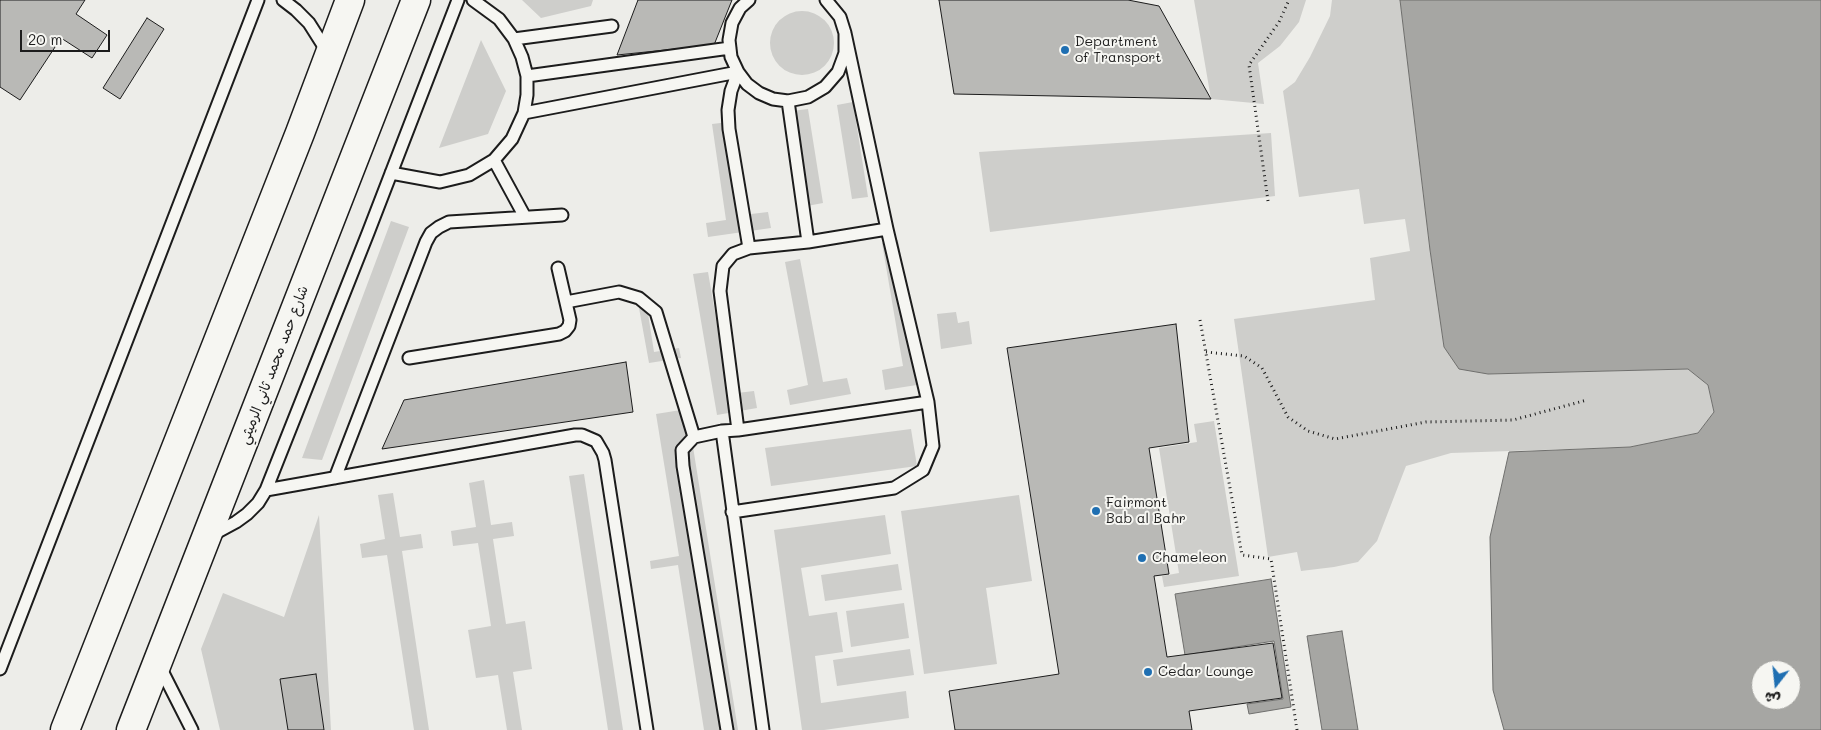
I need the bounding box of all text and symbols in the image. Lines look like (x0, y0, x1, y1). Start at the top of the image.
scale bar (22, 20, 112, 52)
text: 20 m (28, 29, 62, 49)
place label: Department of Transport (1075, 34, 1161, 66)
marker: Department of Transport (1059, 44, 1071, 56)
street label: شارع حمد محمد ثاني الرميثي (236, 283, 312, 447)
place label: Fairmont Bab al Bahr (1106, 495, 1186, 528)
marker: Fairmont Bab al Bahr (1090, 505, 1102, 517)
place label: Chameleon (1152, 550, 1227, 566)
marker: Chameleon (1136, 552, 1148, 564)
north arrow (1751, 660, 1801, 710)
place label: Cedar Lounge (1158, 664, 1254, 680)
marker: Cedar Lounge (1142, 666, 1154, 678)
text: ش (1762, 688, 1782, 710)

